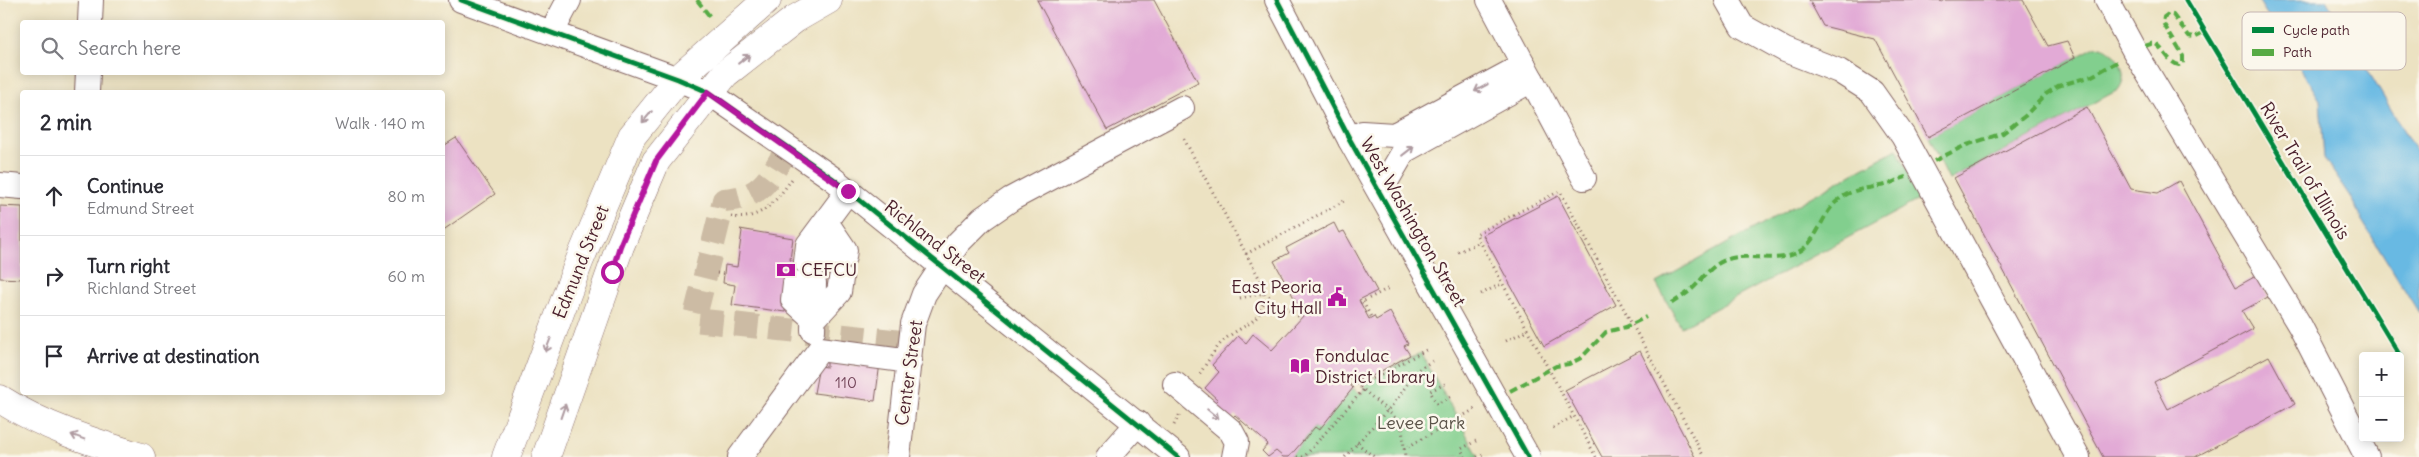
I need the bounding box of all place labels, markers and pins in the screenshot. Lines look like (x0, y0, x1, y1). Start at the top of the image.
place label: CEFCU (801, 258, 857, 281)
bank icon: CEFCU (775, 259, 797, 281)
place label: East Peoria City Hall (1231, 275, 1322, 319)
public building icon: East Peoria City Hall (1326, 286, 1348, 308)
place label: Fondulac District Library (1315, 344, 1436, 388)
library icon: Fondulac District Library (1289, 355, 1311, 377)

